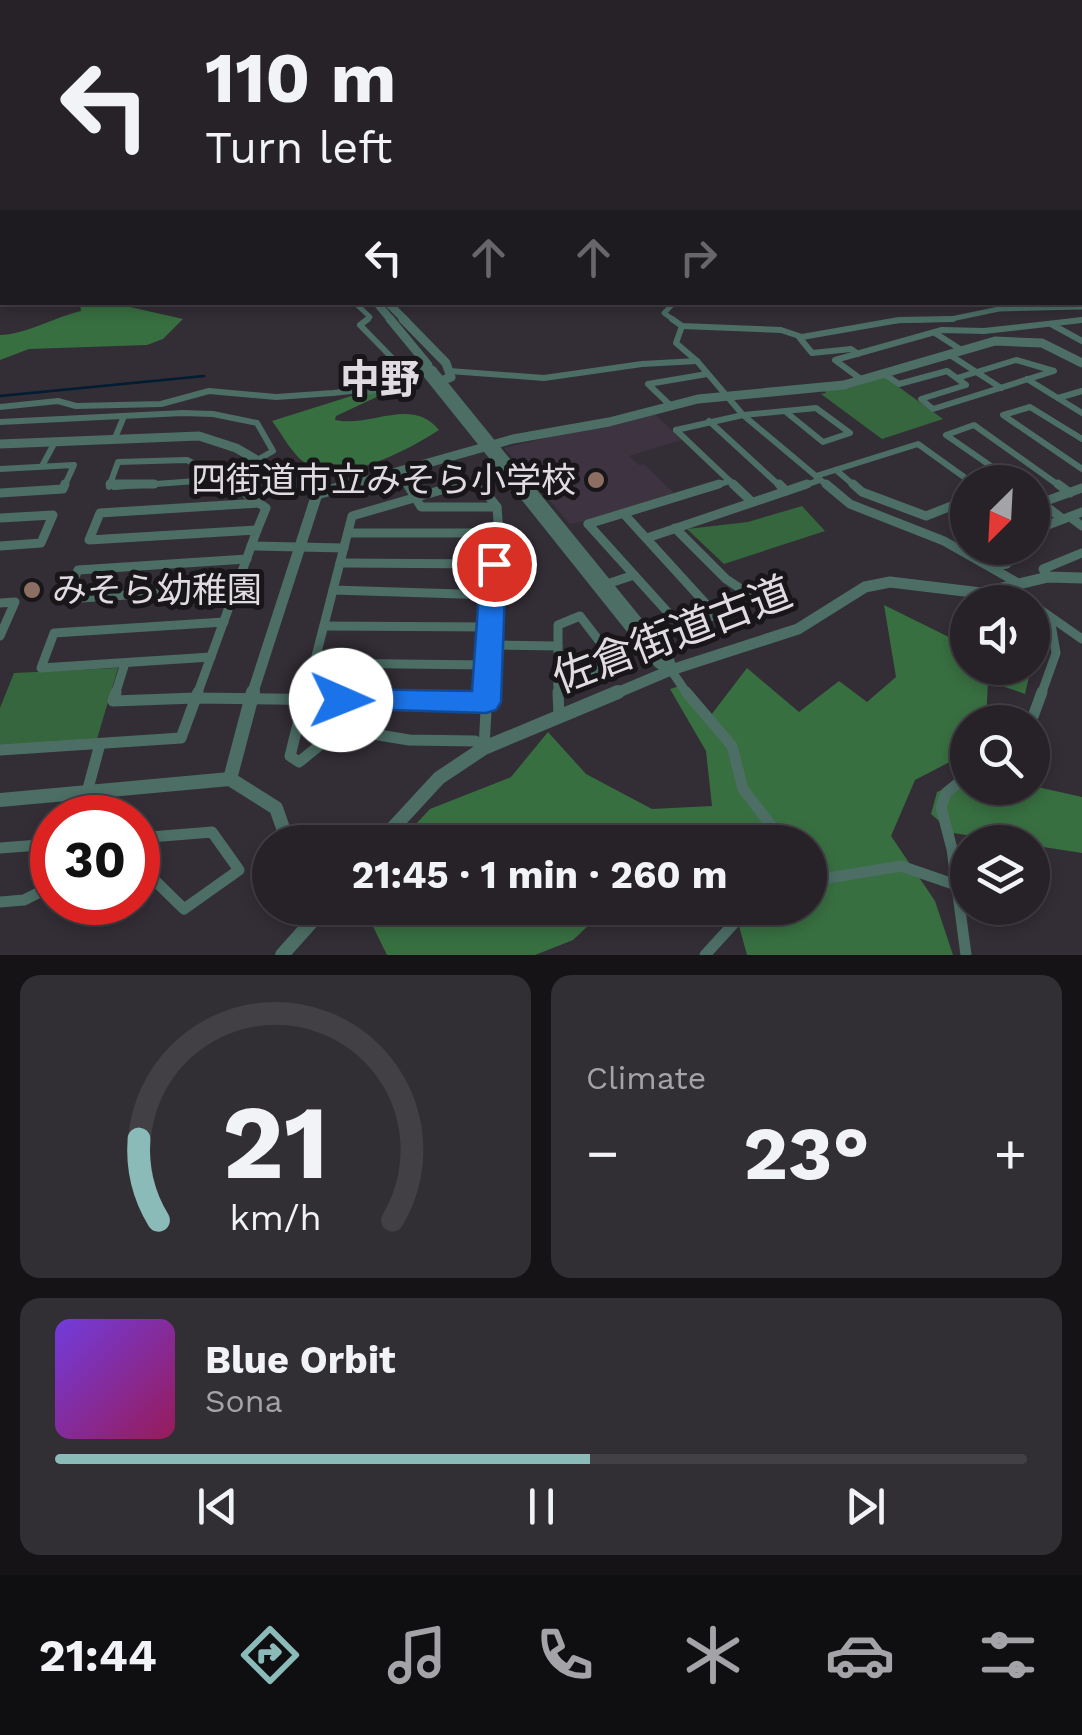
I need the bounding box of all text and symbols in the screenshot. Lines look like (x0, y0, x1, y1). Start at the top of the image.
text: 110 m (205, 37, 396, 119)
icon: left (40, 40, 170, 170)
text: Turn left (205, 121, 392, 174)
icon: left (356, 230, 411, 285)
icon: ahead (461, 230, 516, 285)
icon: ahead (566, 230, 621, 285)
icon: right (671, 230, 726, 285)
district label: 中野 (340, 356, 420, 403)
place label: 四街道市立みそら小学校 (191, 459, 576, 501)
north arrow (950, 465, 1050, 565)
map controls (950, 465, 1050, 925)
marker: 四街道市立みそら小学校 (585, 469, 607, 491)
pin (452, 522, 537, 607)
icon: arrive (467, 537, 522, 592)
street label: 佐倉街道古道 (546, 566, 799, 702)
place label: みそら幼稚園 (52, 569, 262, 611)
marker: みそら幼稚園 (21, 579, 43, 601)
button: sound (950, 585, 1050, 685)
position arrow (289, 648, 393, 752)
button: search (950, 705, 1050, 805)
speed limit sign: 30 (30, 795, 160, 925)
button: layers (950, 825, 1050, 925)
text: 21:45 · 1 min · 260 m (352, 853, 727, 897)
text: Climate (586, 1059, 706, 1097)
text: 21 (222, 1081, 329, 1203)
text: 23° (743, 1109, 870, 1197)
text: − (586, 1121, 619, 1185)
text: + (994, 1121, 1027, 1185)
text: km/h (229, 1197, 322, 1239)
text: Blue Orbit (205, 1338, 396, 1382)
text: Sona (205, 1382, 283, 1420)
icon: previous (190, 1479, 245, 1534)
icon: pause (514, 1479, 569, 1534)
icon: next (838, 1479, 893, 1534)
icon: directions (235, 1620, 305, 1690)
icon: music (382, 1620, 452, 1690)
icon: phone (530, 1620, 600, 1690)
icon: climate (678, 1620, 748, 1690)
icon: car (825, 1620, 895, 1690)
icon: filters (973, 1620, 1043, 1690)
text: 21:44 (39, 1629, 157, 1682)

